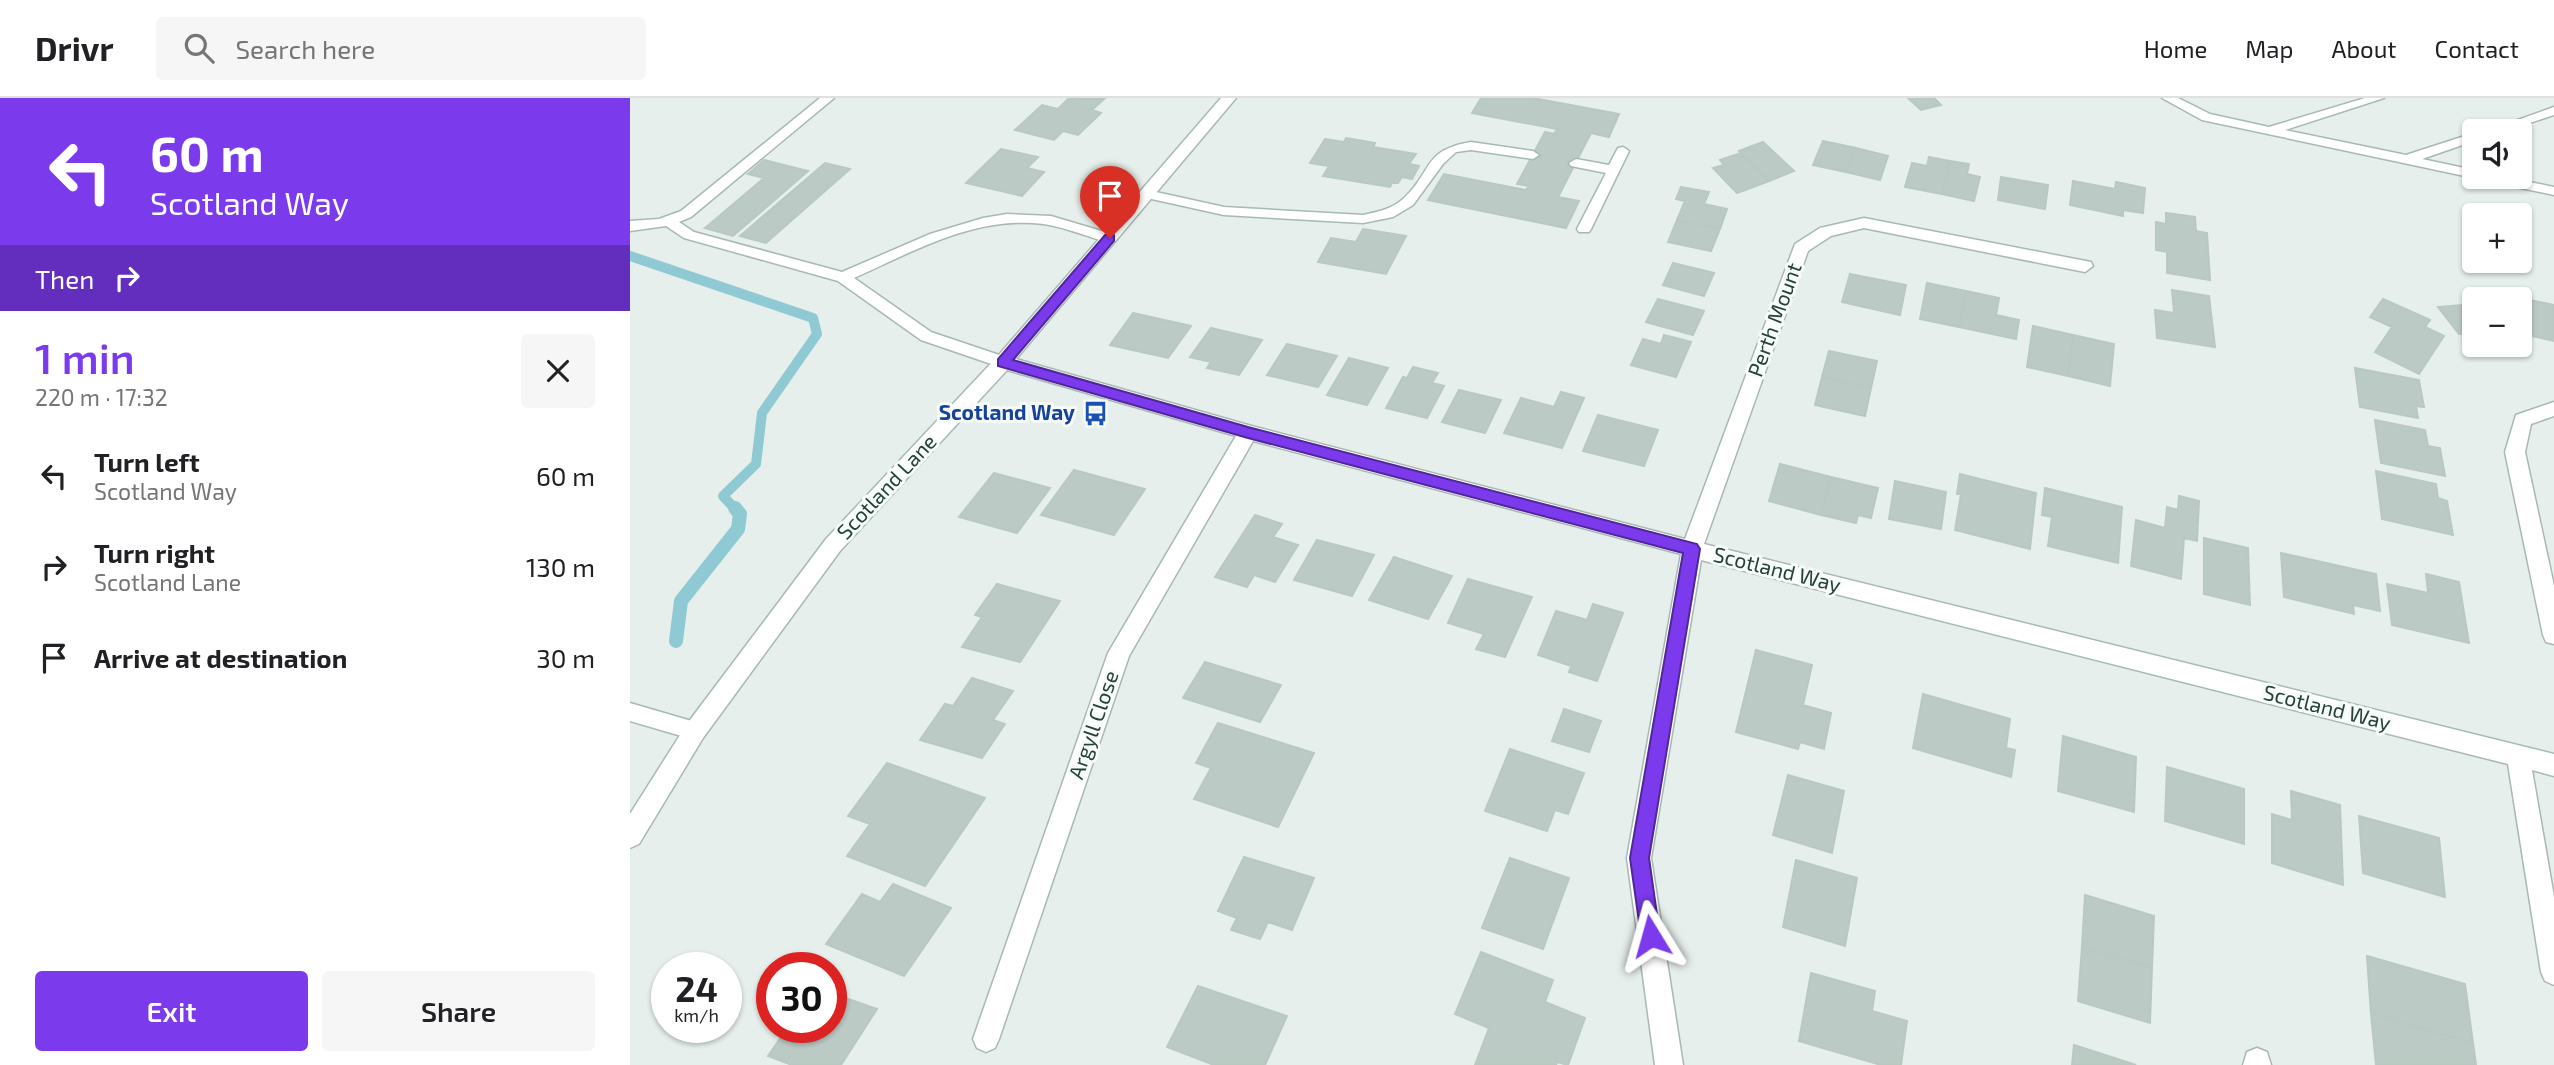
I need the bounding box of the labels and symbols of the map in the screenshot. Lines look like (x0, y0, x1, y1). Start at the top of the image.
pin (1080, 166, 1140, 238)
street label: Perth Mount (1741, 259, 1806, 380)
place label: Scotland Way (939, 399, 1075, 425)
bus stop icon: Scotland Way (1081, 399, 1109, 427)
street label: Scotland Lane (831, 428, 941, 544)
street label: Scotland Way (1711, 541, 1844, 596)
street label: Argyll Close (1062, 667, 1123, 782)
street label: Scotland Way (2261, 679, 2394, 734)
position arrow (1614, 899, 1688, 973)
speed limit sign: 30 (756, 952, 847, 1043)

